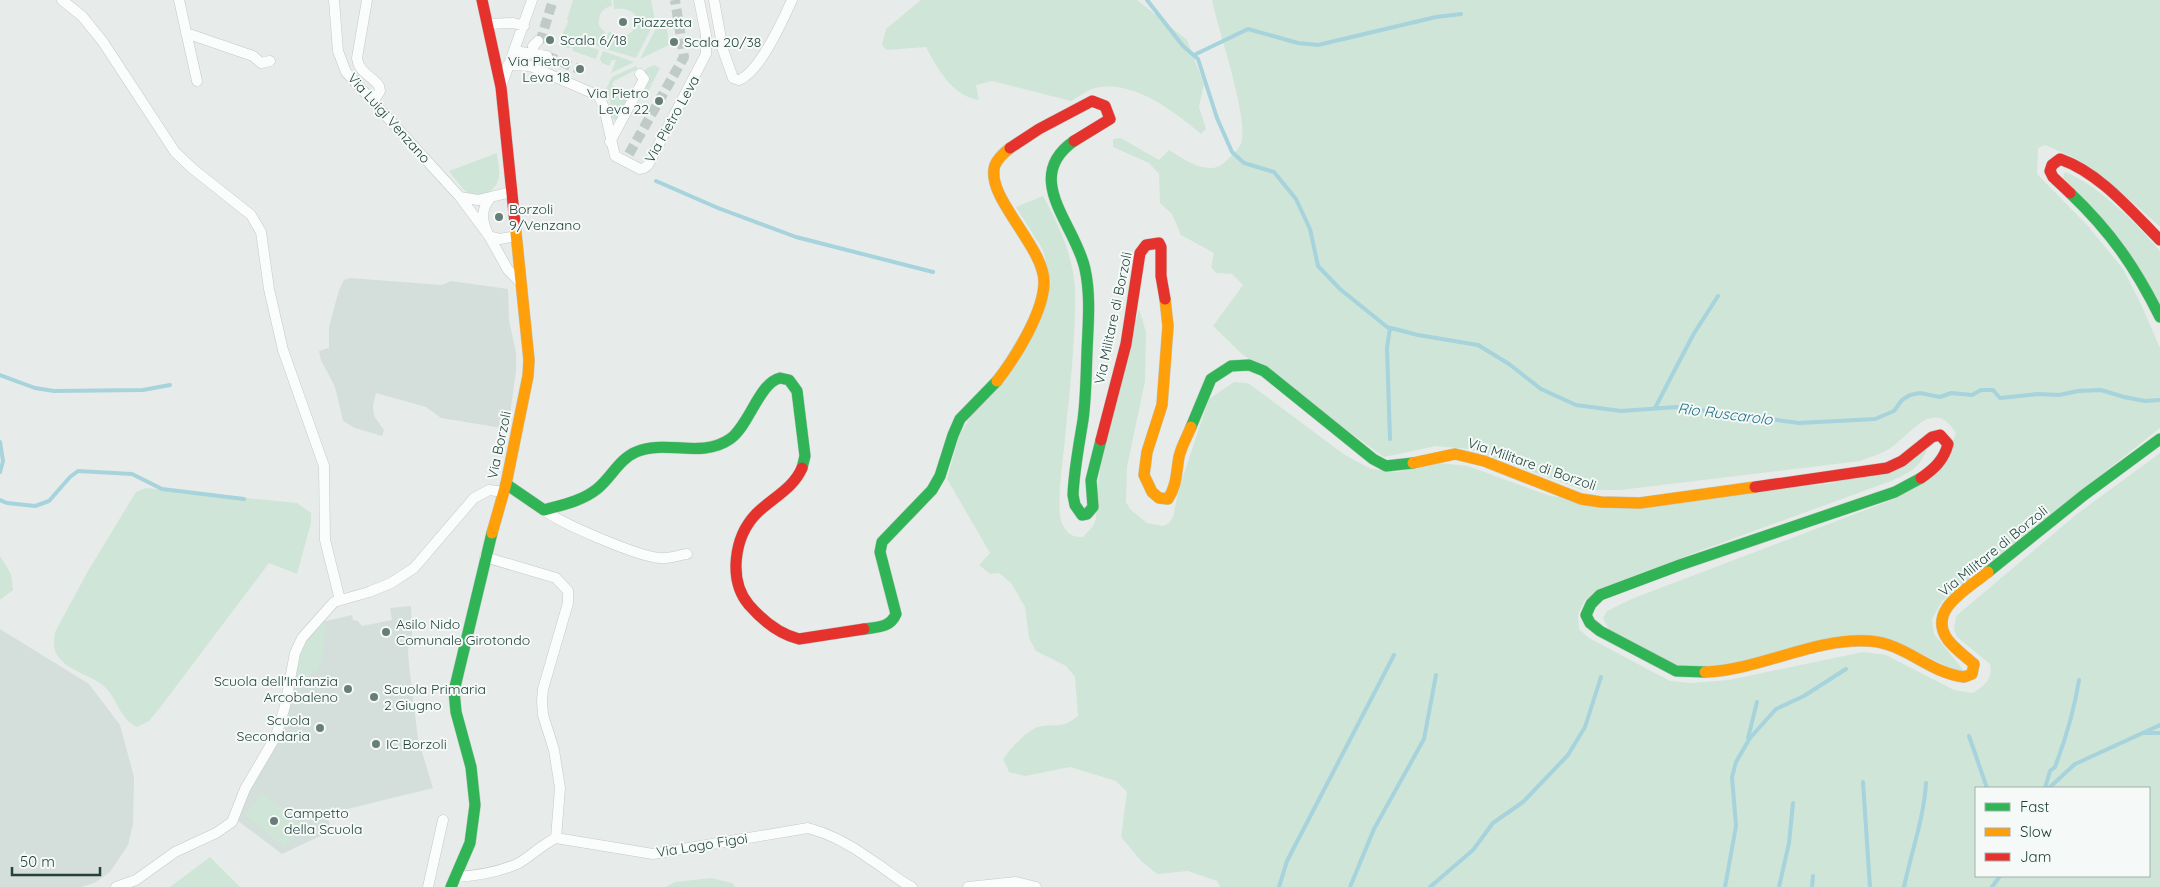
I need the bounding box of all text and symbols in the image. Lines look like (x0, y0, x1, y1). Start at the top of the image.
place label: Piazzetta (633, 13, 692, 31)
marker: Piazzetta (617, 16, 629, 28)
place label: Scala 6/18 (560, 31, 627, 49)
place label: Scala 20/38 (684, 33, 761, 51)
marker: Scala 6/18 (544, 34, 556, 46)
marker: Scala 20/38 (668, 36, 680, 48)
place label: Via Pietro Leva 18 (508, 52, 570, 86)
marker: Via Pietro Leva 18 (574, 63, 586, 75)
street label: Via Luigi Venzano (344, 69, 434, 167)
street label: Via Pietro Leva (641, 72, 703, 166)
place label: Via Pietro Leva 22 (587, 84, 649, 118)
marker: Via Pietro Leva 22 (653, 95, 665, 107)
place label: Borzoli 9/Venzano (509, 200, 581, 234)
marker: Borzoli 9/Venzano (493, 211, 505, 223)
street label: Via Militare di Borzoli (1090, 250, 1136, 386)
water label: Rio Ruscarolo (1676, 398, 1775, 429)
street label: Via Borzoli (483, 409, 515, 481)
street label: Via Militare di Borzoli (1465, 434, 1599, 494)
street label: Via Militare di Borzoli (1935, 502, 2051, 600)
place label: Asilo Nido Comunale Girotondo (396, 615, 530, 649)
marker: Asilo Nido Comunale Girotondo (380, 626, 392, 638)
place label: Scuola dell'Infanzia Arcobaleno (214, 672, 338, 706)
place label: Scuola Primaria 2 Giugno (384, 680, 486, 714)
marker: Scuola dell'Infanzia Arcobaleno (342, 683, 354, 695)
marker: Scuola Primaria 2 Giugno (368, 691, 380, 703)
place label: Scuola Secondaria (237, 711, 310, 745)
marker: Scuola Secondaria (314, 722, 326, 734)
place label: IC Borzoli (386, 735, 447, 753)
marker: IC Borzoli (370, 738, 382, 750)
legend (1975, 787, 2150, 877)
text: Fast (2020, 797, 2049, 816)
place label: Campetto della Scuola (284, 804, 362, 838)
marker: Campetto della Scuola (268, 815, 280, 827)
text: Slow (2020, 822, 2052, 841)
street label: Via Lago Figoi (655, 829, 749, 861)
scale bar (12, 844, 100, 876)
text: Jam (2020, 847, 2051, 866)
text: 50 m (20, 852, 55, 871)

